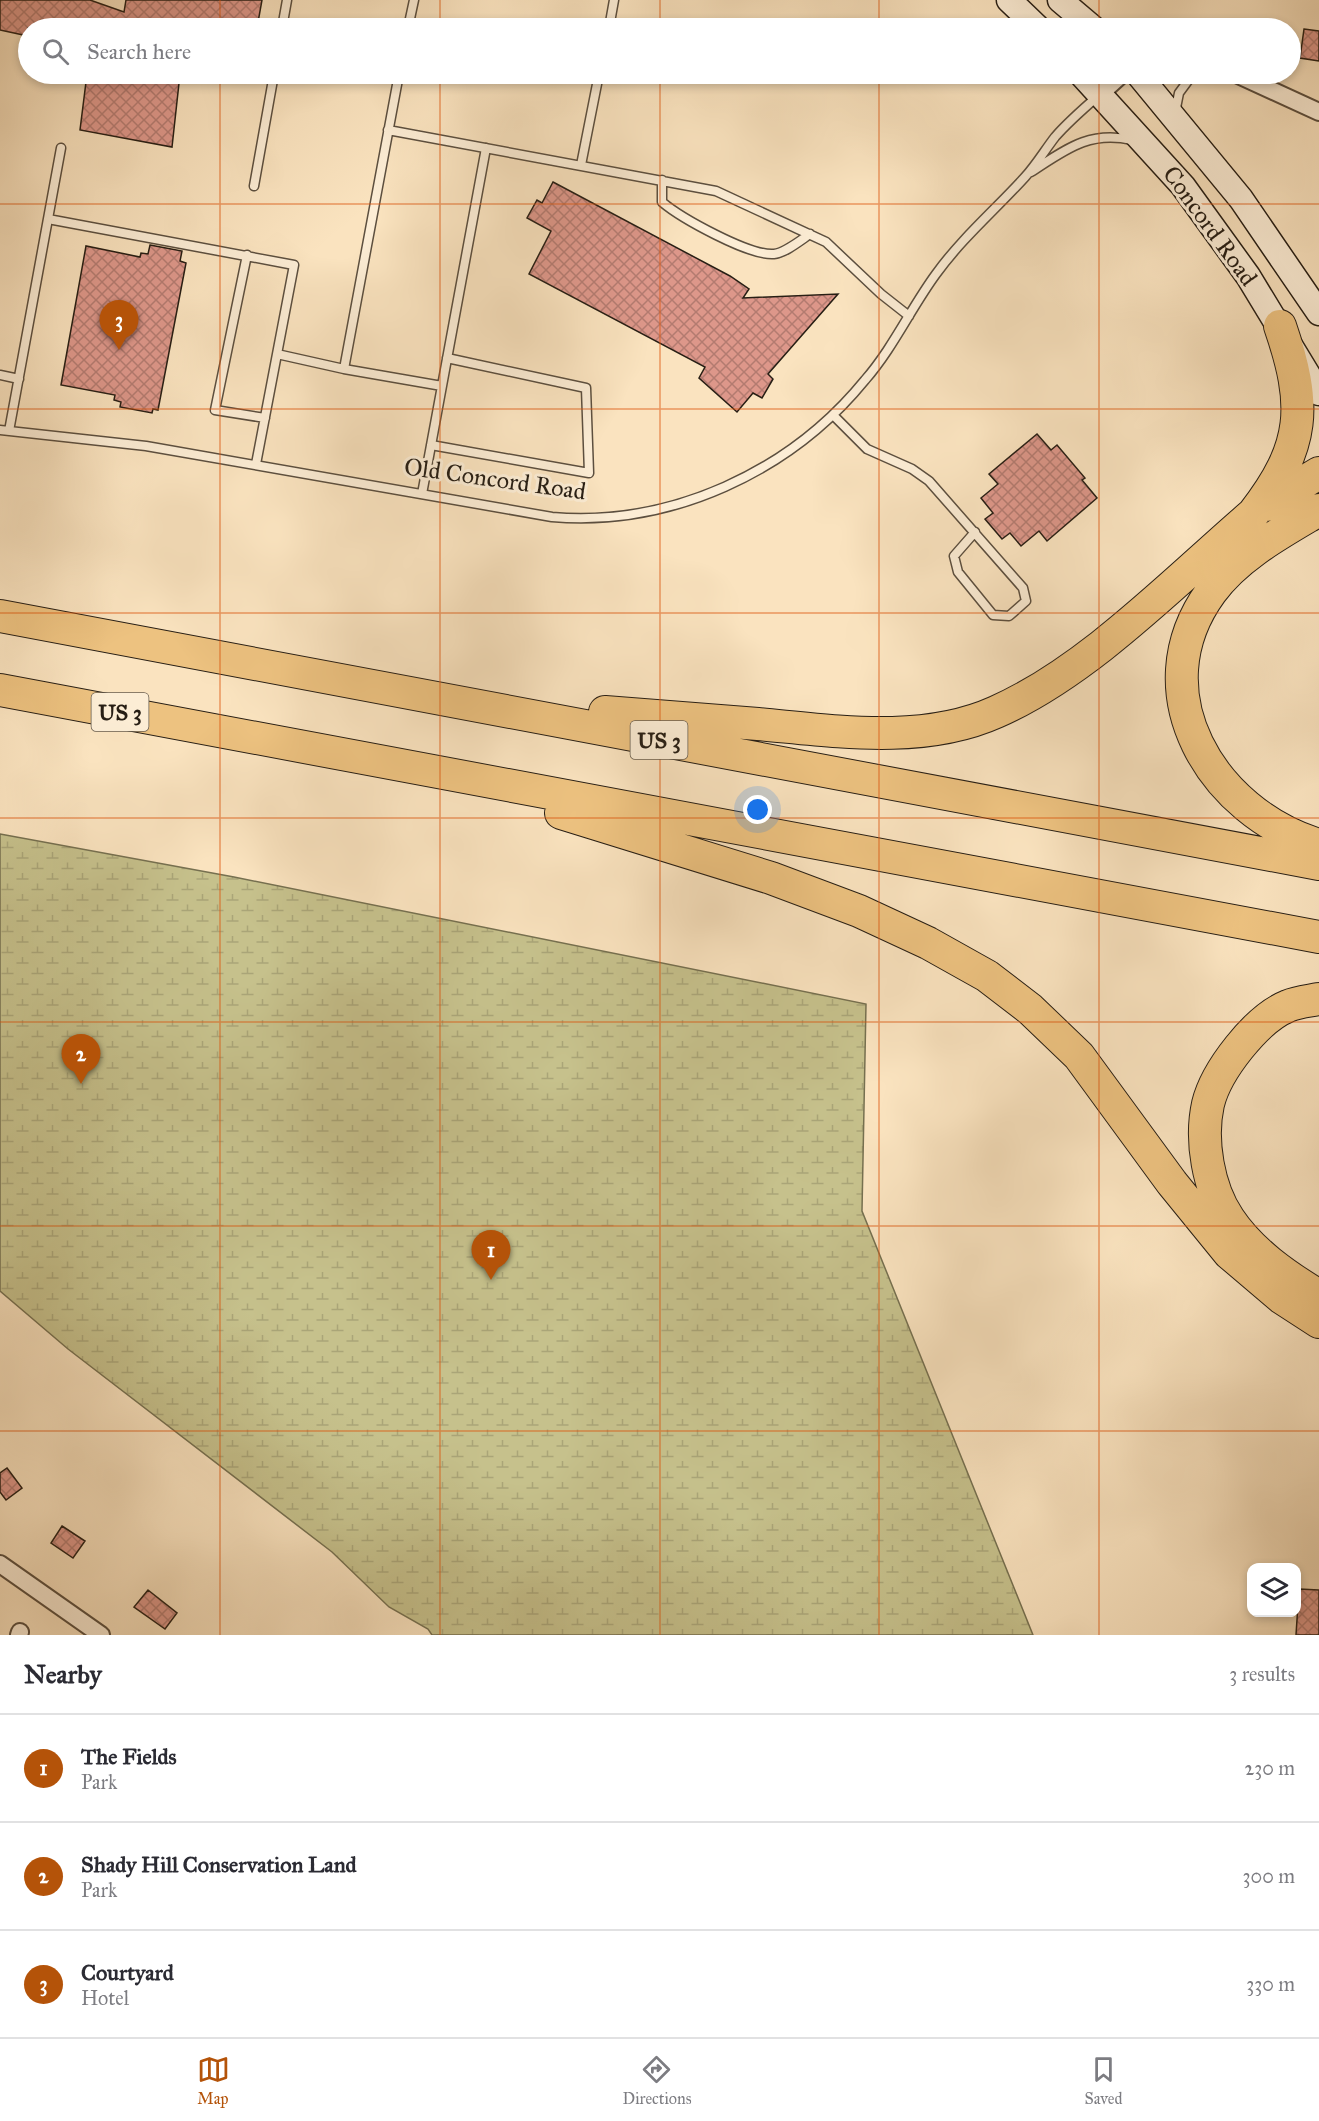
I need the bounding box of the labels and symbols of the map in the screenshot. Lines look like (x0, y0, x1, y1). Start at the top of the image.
street label: Concord Road (1156, 160, 1264, 292)
pin: 3 (100, 300, 138, 350)
street label: Old Concord Road (402, 451, 588, 507)
road number: US 3 (92, 693, 148, 731)
road number: US 3 (630, 721, 688, 759)
your location (743, 795, 772, 824)
pin: 2 (62, 1034, 100, 1084)
pin: 1 (472, 1230, 510, 1280)

